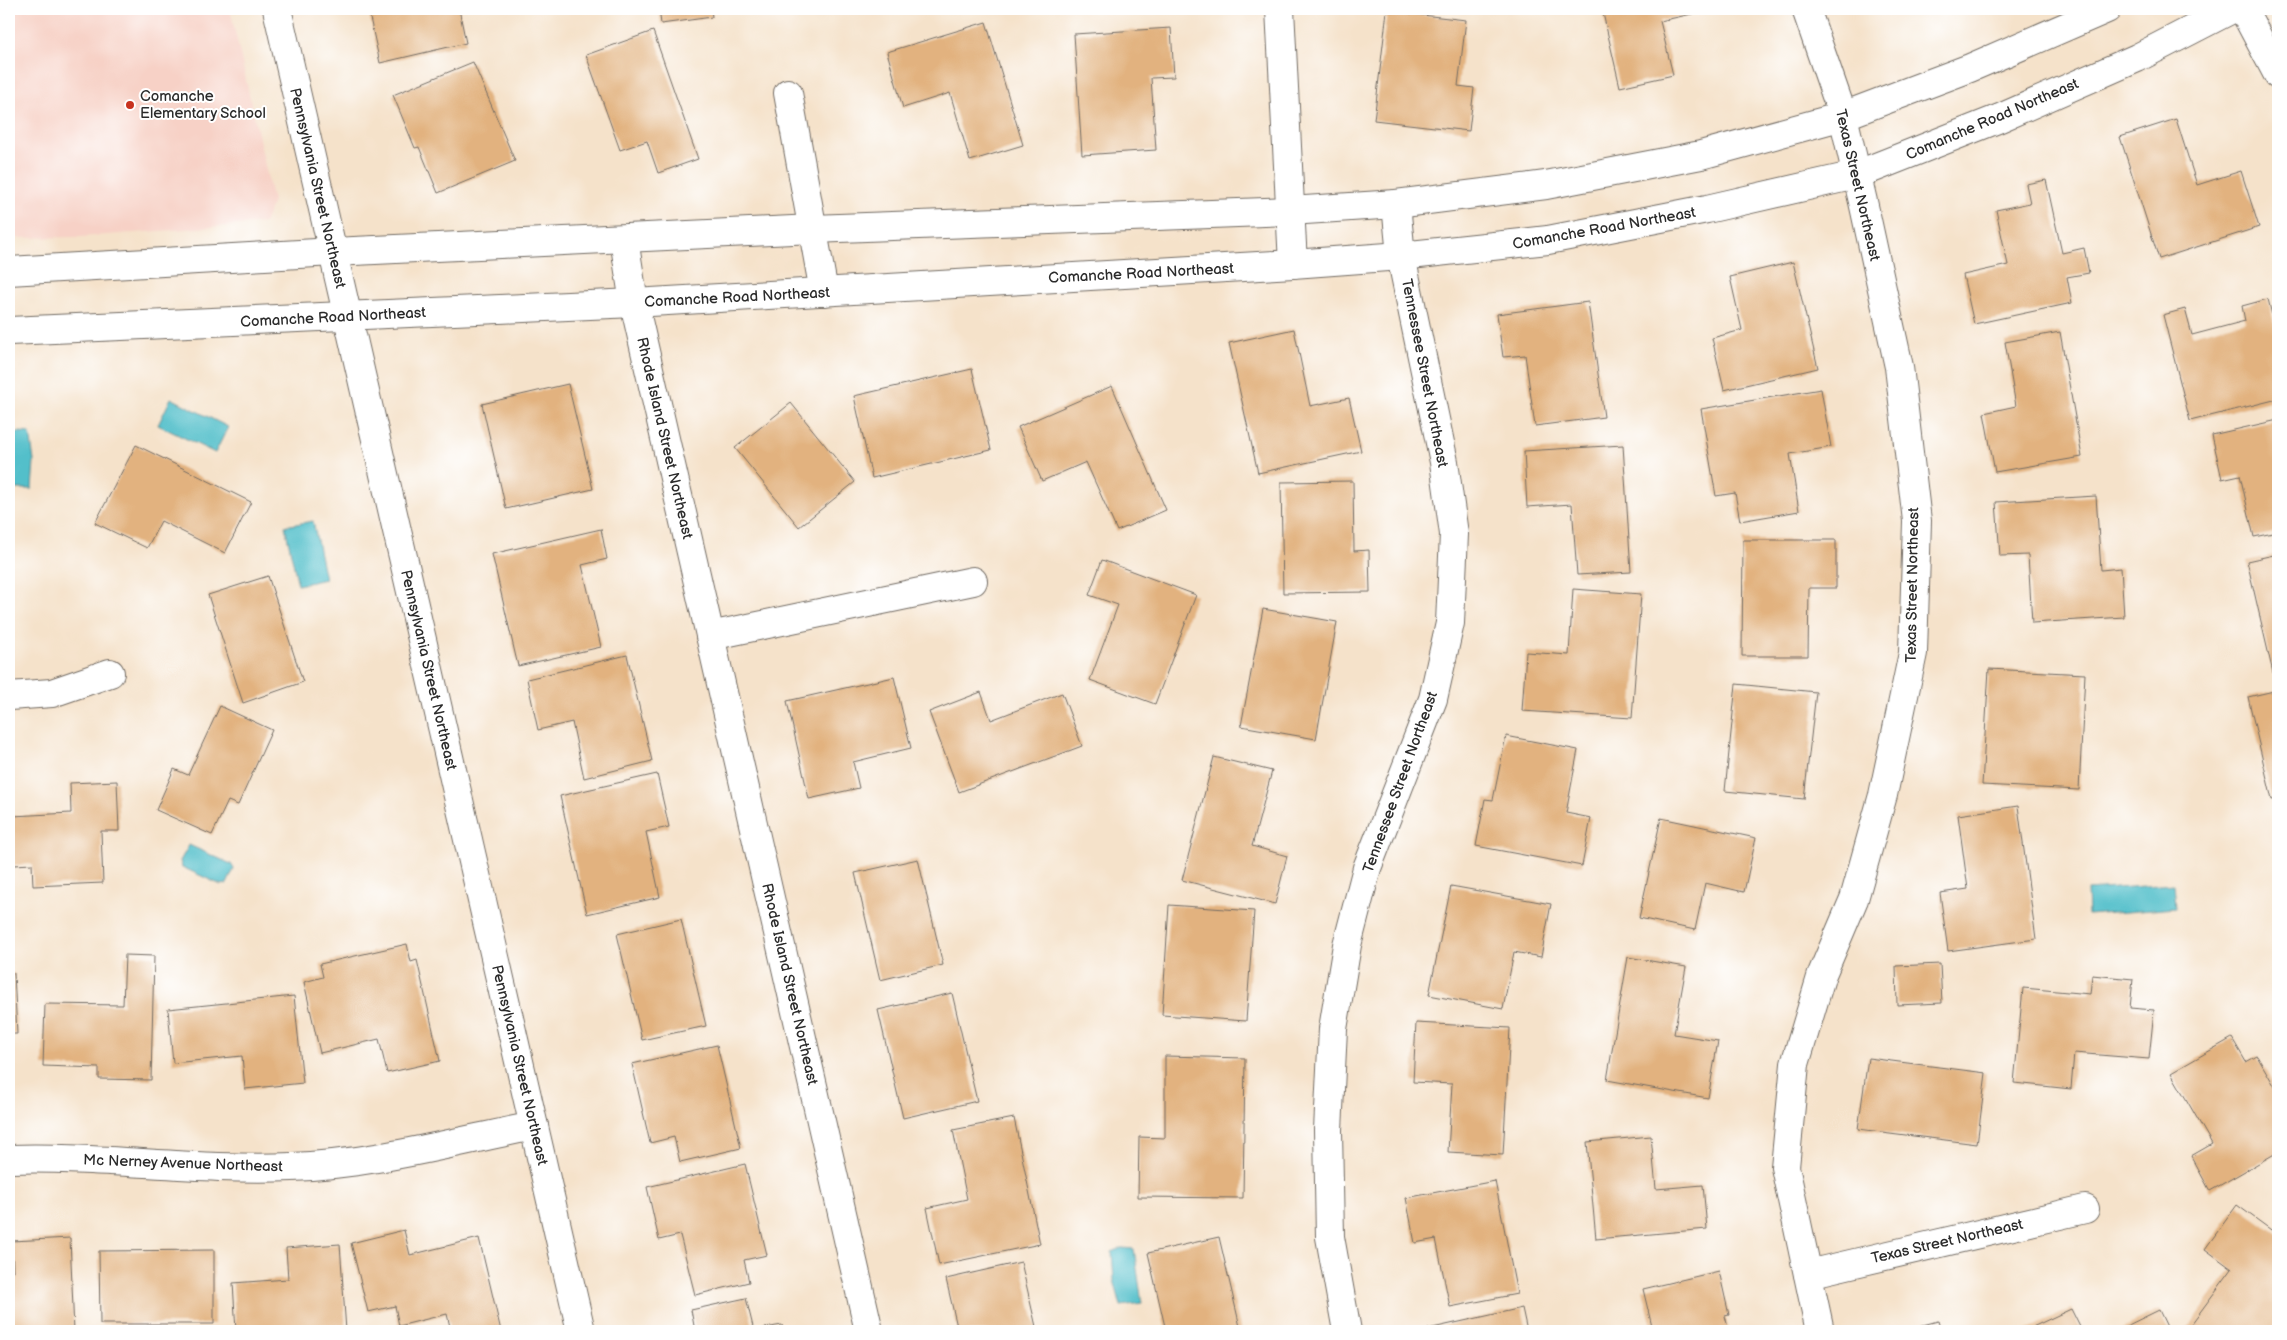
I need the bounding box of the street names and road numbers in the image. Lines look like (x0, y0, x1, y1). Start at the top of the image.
street label: Comanche Road Northeast (1903, 74, 2082, 165)
street label: Pennsylvania Street Northeast (285, 86, 350, 290)
street label: Texas Street Northeast (1831, 107, 1884, 263)
street label: Comanche Road Northeast (1511, 203, 1698, 254)
street label: Comanche Road Northeast (1048, 259, 1235, 288)
street label: Tennessee Street Northeast (1397, 277, 1452, 469)
street label: Comanche Road Northeast (644, 283, 831, 312)
street label: Comanche Road Northeast (240, 303, 427, 332)
street label: Rhode Island Street Northeast (632, 335, 697, 541)
street label: Texas Street Northeast (1902, 507, 1923, 663)
street label: Pennsylvania Street Northeast (396, 568, 461, 772)
street label: Tennessee Street Northeast (1359, 689, 1442, 875)
street label: Rhode Island Street Northeast (757, 881, 822, 1087)
street label: Pennsylvania Street Northeast (487, 963, 552, 1167)
street label: Mc Nerney Avenue Northeast (83, 1151, 284, 1176)
street label: Texas Street Northeast (1869, 1215, 2025, 1268)

